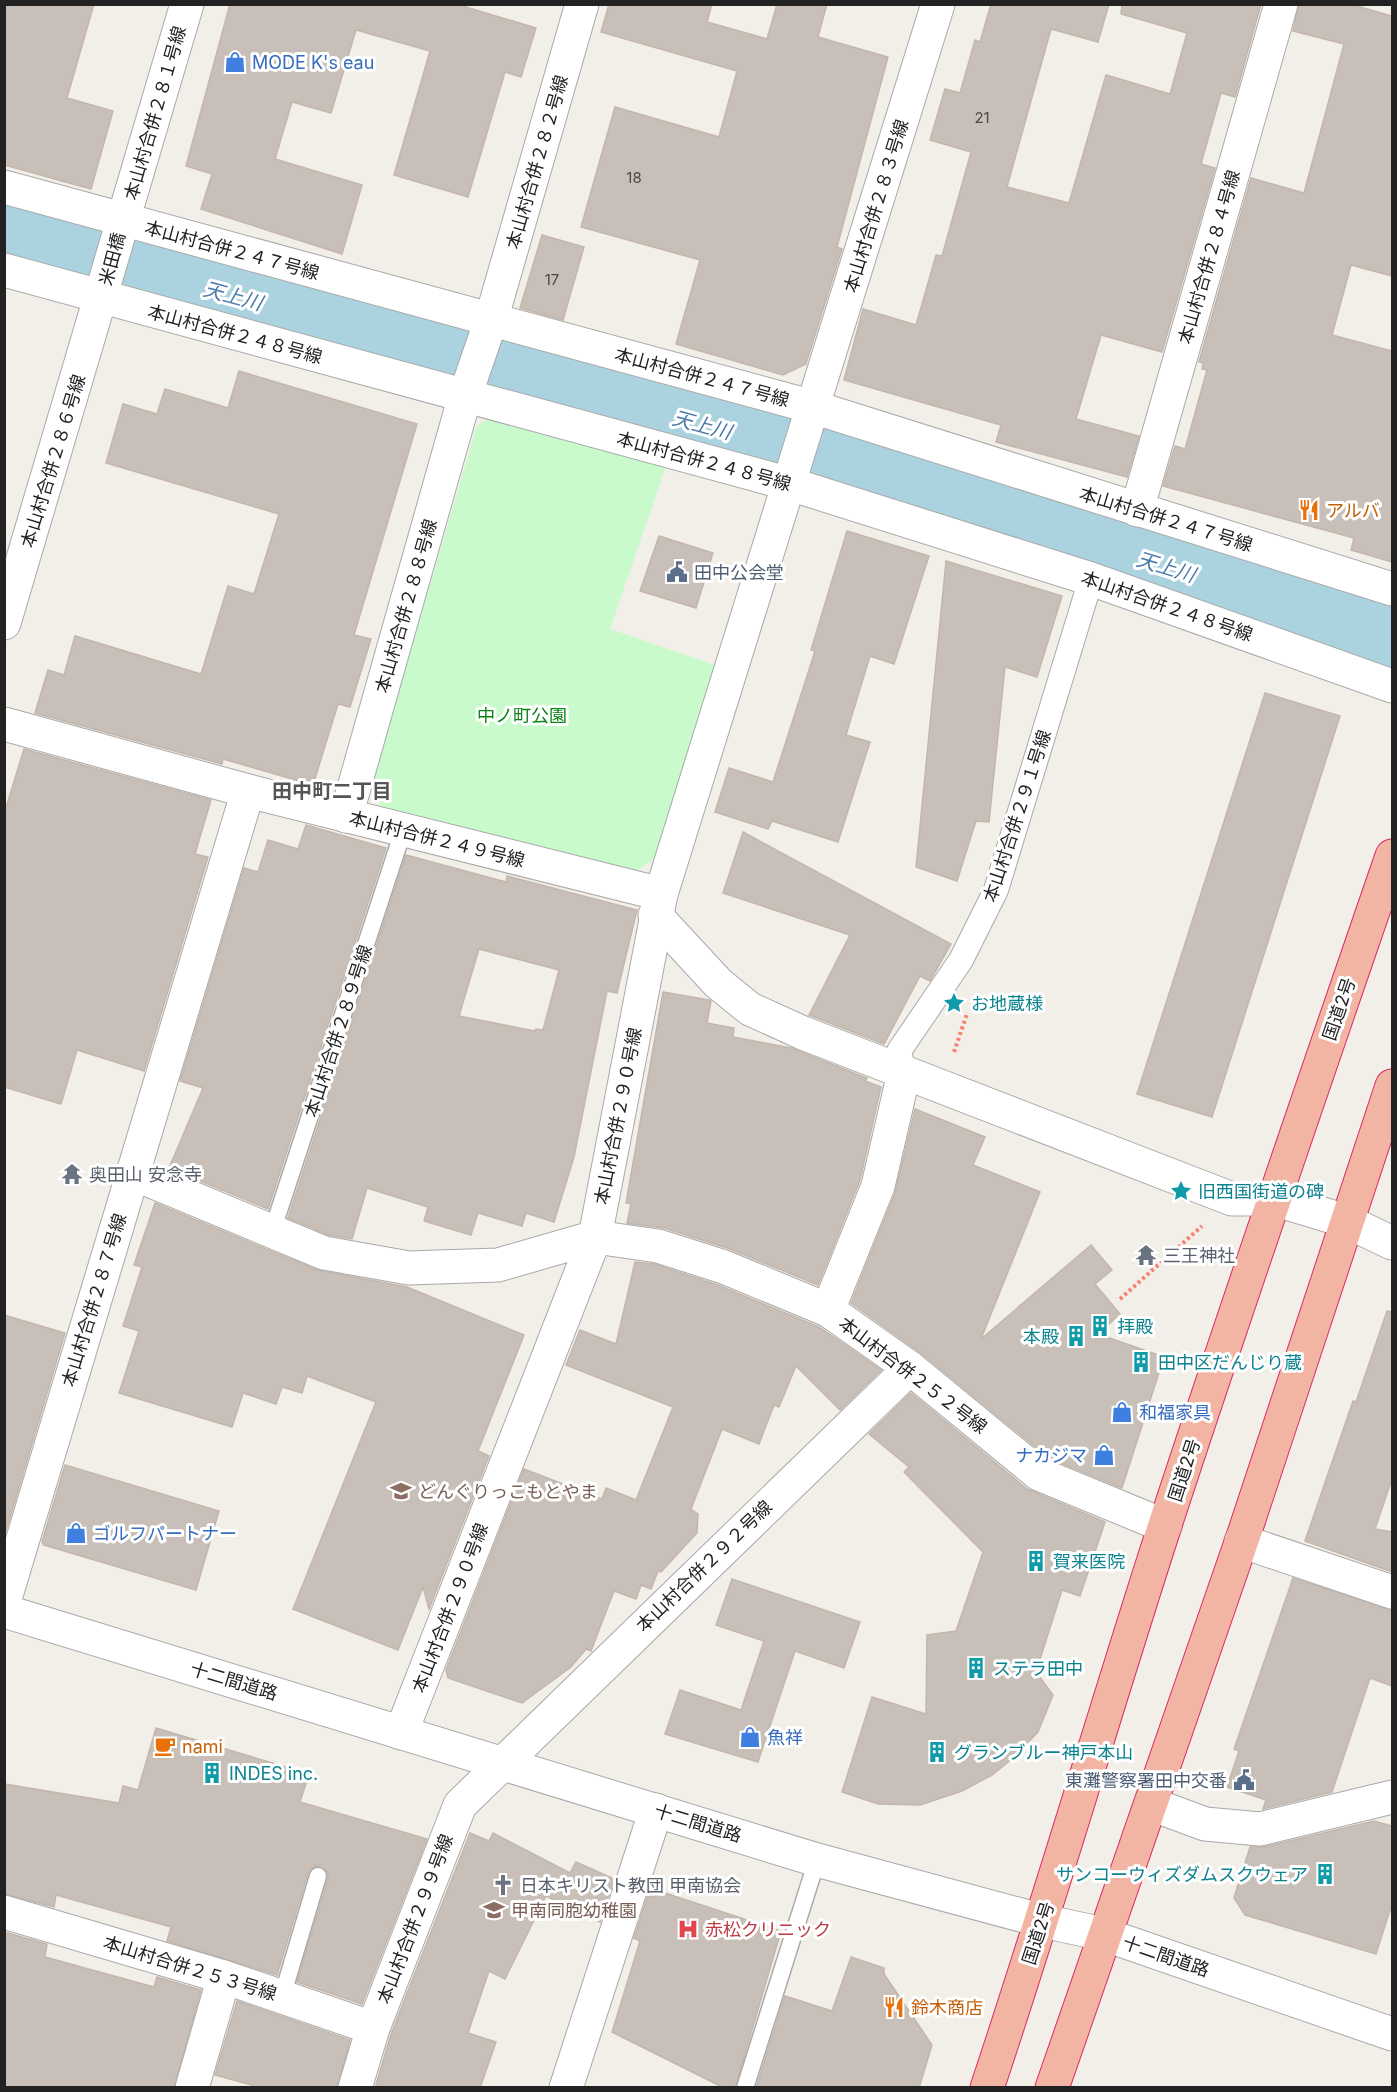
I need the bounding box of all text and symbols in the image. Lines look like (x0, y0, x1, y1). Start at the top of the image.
street label: 本山村合併２８１号線 (120, 24, 190, 202)
shop icon: MODE K's eau (223, 50, 247, 74)
place label: MODE K's eau (252, 52, 374, 73)
street label: 本山村合併２８２号線 (502, 73, 572, 251)
house number: 21 (974, 108, 990, 127)
street label: 本山村合併２８３号線 (840, 117, 912, 295)
house number: 18 (626, 168, 642, 187)
street label: 本山村合併２８４号線 (1174, 168, 1244, 346)
street label: 本山村合併２４７号線 (142, 217, 322, 283)
street label: 米田橋 (95, 230, 129, 288)
house number: 17 (545, 270, 559, 289)
water label: 天上川 (201, 277, 267, 316)
street label: 本山村合併２４８号線 (145, 301, 325, 367)
street label: 本山村合併２４７号線 (612, 344, 792, 410)
street label: 本山村合併２８６号線 (17, 372, 89, 550)
water label: 天上川 (670, 406, 736, 445)
street label: 本山村合併２４８号線 (614, 428, 794, 494)
street label: 本山村合併２４７号線 (1077, 483, 1255, 555)
restaurant icon: アルバ (1297, 498, 1321, 522)
place label: アルバ (1326, 500, 1380, 521)
street label: 本山村合併２８８号線 (371, 517, 441, 695)
water label: 天上川 (1134, 547, 1200, 588)
public building icon: 田中公会堂 (665, 560, 689, 584)
place label: 田中公会堂 (694, 562, 784, 583)
street label: 本山村合併２４８号線 (1078, 567, 1256, 645)
park label: 中ノ町公園 (477, 705, 567, 726)
street label: 本山村合併２９１号線 (979, 727, 1055, 905)
district label: 田中町二丁目 (272, 779, 392, 803)
street label: 本山村合併２４９号線 (347, 807, 527, 871)
street label: 本山村合併２８９号線 (300, 942, 376, 1120)
street label: 国道2号 (1318, 975, 1360, 1043)
place icon: お地蔵様 (942, 991, 966, 1015)
place label: お地蔵様 (971, 993, 1043, 1014)
street label: 本山村合併２９０号線 (591, 1026, 645, 1206)
temple icon: 奥田山 安念寺 (60, 1162, 84, 1186)
place label: 奥田山 安念寺 (89, 1164, 202, 1185)
place icon: 旧西国街道の碑 (1169, 1179, 1193, 1203)
place label: 旧西国街道の碑 (1198, 1181, 1324, 1202)
street label: 本山村合併２８７号線 (58, 1211, 130, 1389)
temple icon: 三王神社 (1134, 1243, 1158, 1267)
place label: 三王神社 (1163, 1245, 1235, 1266)
street label: 本山村合併２５２号線 (835, 1312, 991, 1438)
building icon: 拝殿 (1088, 1314, 1112, 1338)
place label: 拝殿 (1117, 1316, 1153, 1337)
building icon: 本殿 (1064, 1324, 1088, 1348)
place label: 本殿 (1023, 1326, 1059, 1347)
building icon: 田中区だんじり蔵 (1129, 1350, 1153, 1374)
place label: 田中区だんじり蔵 (1158, 1352, 1302, 1373)
shop icon: 和福家具 (1110, 1400, 1134, 1424)
place label: 和福家具 (1139, 1402, 1211, 1423)
street label: 国道2号 (1164, 1436, 1204, 1504)
shop icon: ナカジマ (1092, 1443, 1116, 1467)
place label: ナカジマ (1015, 1445, 1087, 1466)
school or university icon: どんぐりっこもとやま (389, 1479, 413, 1503)
place label: どんぐりっこもとやま (418, 1481, 598, 1502)
street label: 本山村合併２９２号線 (632, 1496, 776, 1636)
street label: 本山村合併２９０号線 (408, 1520, 492, 1696)
shop icon: ゴルフパートナー (64, 1521, 88, 1545)
place label: ゴルフパートナー (93, 1523, 237, 1544)
building icon: 賀来医院 (1024, 1549, 1048, 1573)
place label: 賀来医院 (1053, 1551, 1125, 1572)
building icon: ステラ田中 (964, 1656, 988, 1680)
street label: 十二間道路 (188, 1658, 280, 1704)
place label: ステラ田中 (993, 1658, 1083, 1679)
shop icon: 魚祥 (738, 1725, 762, 1749)
place label: 魚祥 (767, 1727, 803, 1748)
cafe icon: nami (153, 1734, 177, 1758)
place label: nami (182, 1736, 223, 1757)
building icon: グランブルー神戸本山 (925, 1740, 949, 1764)
place label: グランブルー神戸本山 (954, 1742, 1133, 1763)
building icon: INDES inc. (200, 1761, 224, 1785)
place label: INDES inc. (229, 1763, 318, 1784)
public building icon: 東灘警察署田中交番 (1232, 1768, 1256, 1792)
place label: 東灘警察署田中交番 (1065, 1770, 1227, 1791)
street label: 十二間道路 (652, 1800, 744, 1846)
street label: 本山村合併２９９号線 (373, 1831, 457, 2007)
building icon: サンコーウィズダムスクウェア (1313, 1862, 1337, 1886)
place label: サンコーウィズダムスクウェア (1056, 1864, 1308, 1885)
church icon: 日本キリスト教団 甲南協会 (491, 1873, 515, 1897)
place label: 日本キリスト教団 甲南協会 (520, 1875, 741, 1896)
school or university icon: 甲南同胞幼稚園 (482, 1898, 506, 1922)
street label: 国道2号 (1018, 1899, 1058, 1967)
place label: 甲南同胞幼稚園 (511, 1900, 637, 1921)
hospital icon: 赤松クリニック (676, 1917, 700, 1941)
place label: 赤松クリニック (705, 1919, 831, 1940)
street label: 十二間道路 (1120, 1931, 1212, 1981)
street label: 本山村合併２５３号線 (101, 1932, 279, 2004)
restaurant icon: 鈴木商店 (882, 1995, 906, 2019)
place label: 鈴木商店 (911, 1997, 983, 2018)

